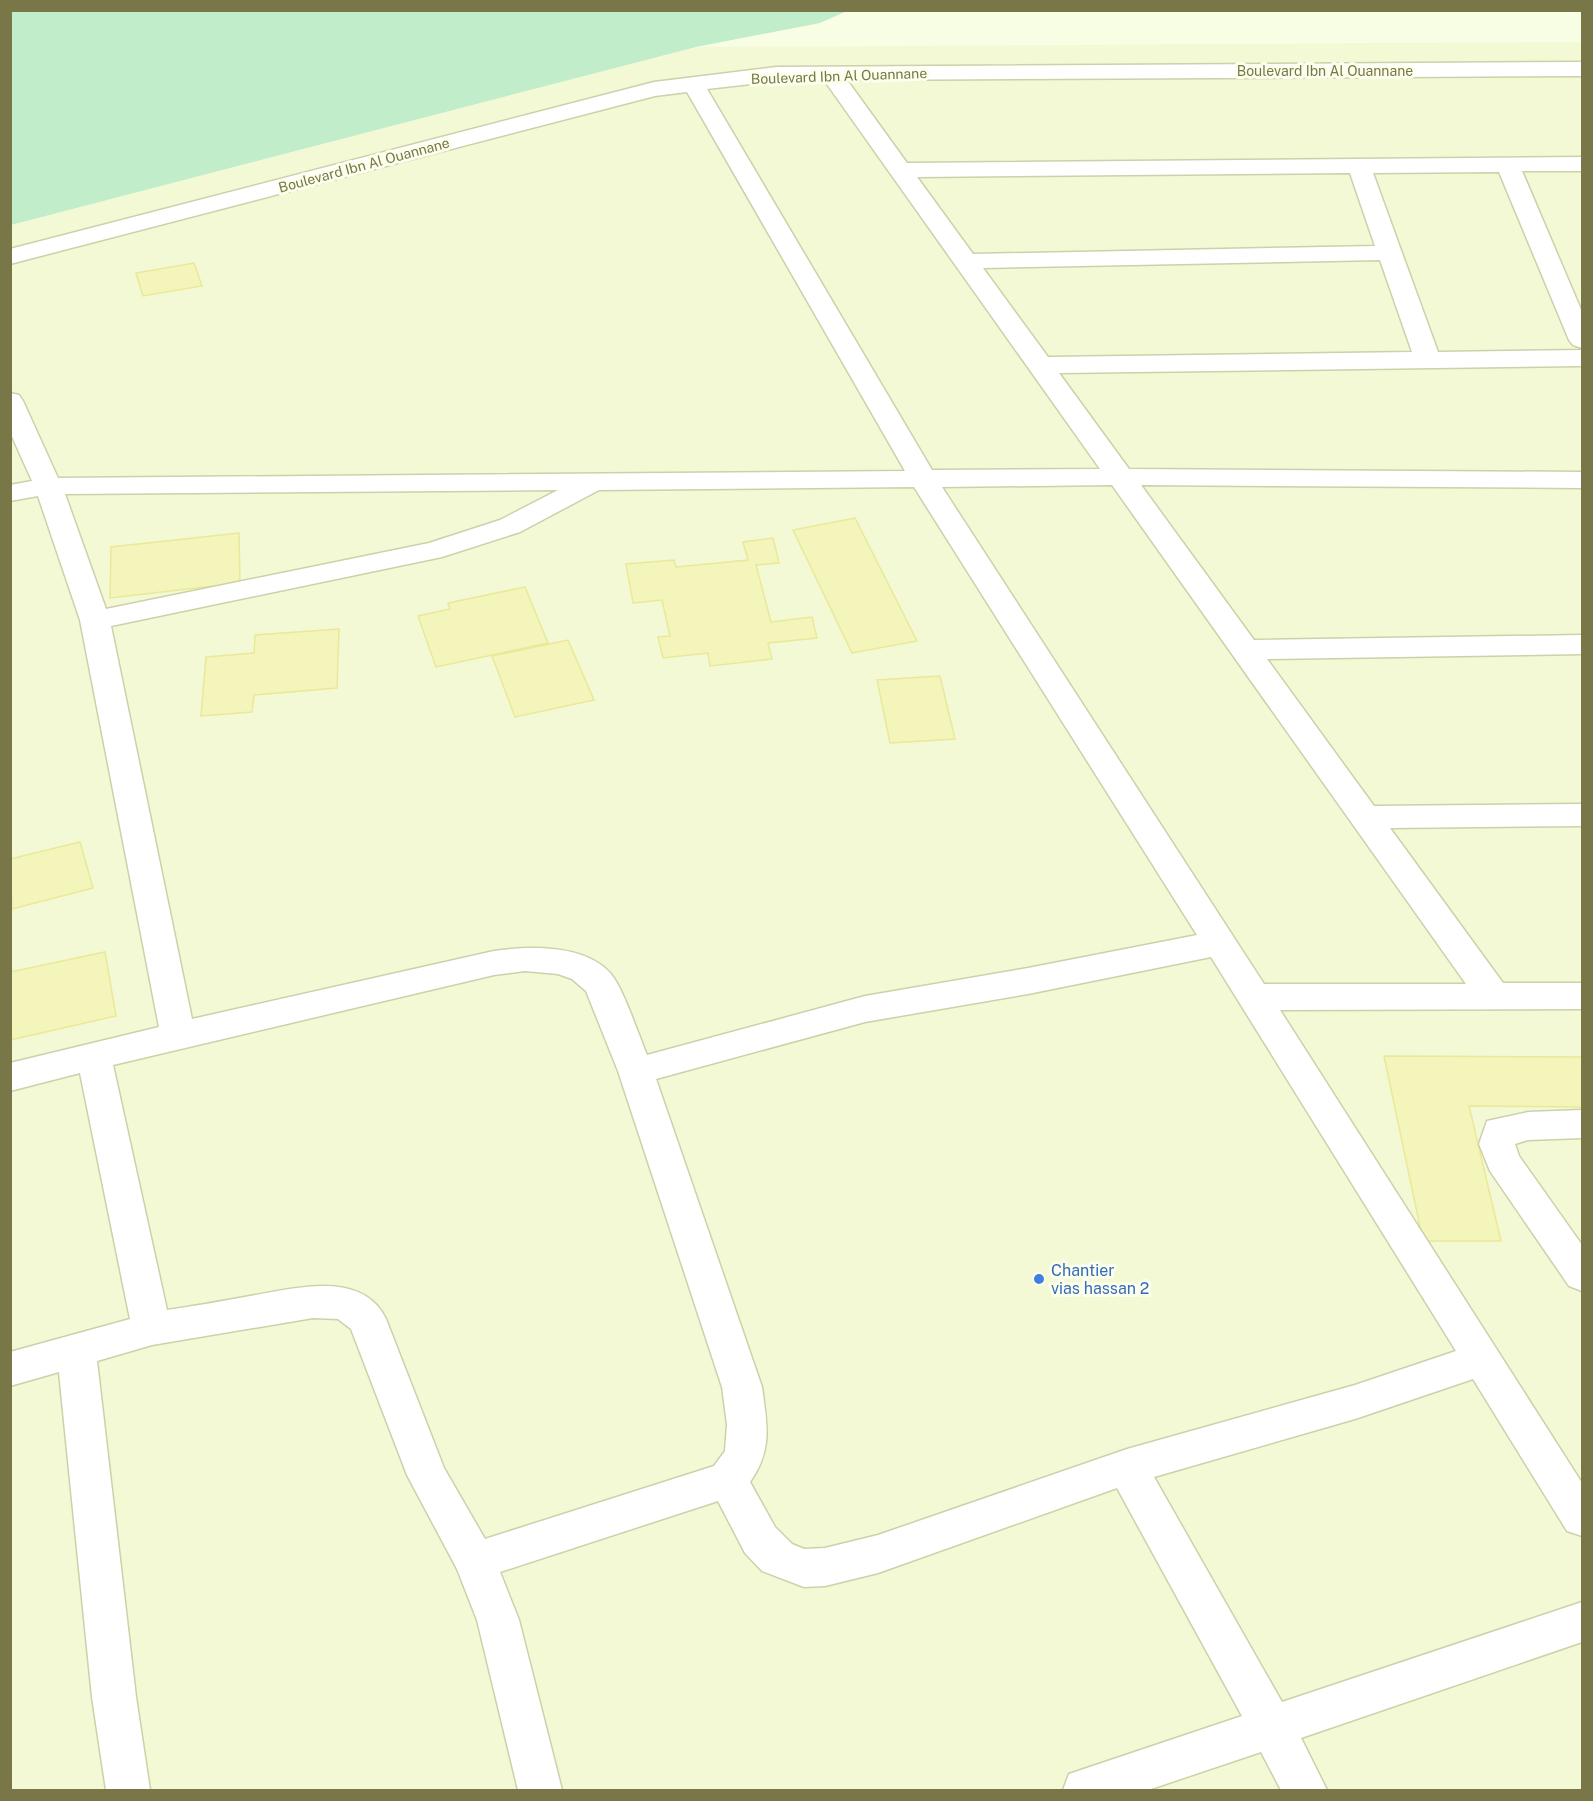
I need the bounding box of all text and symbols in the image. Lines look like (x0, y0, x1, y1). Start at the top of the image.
street label: Boulevard Ibn Al Ouannane (1237, 63, 1413, 79)
street label: Boulevard Ibn Al Ouannane (751, 65, 927, 87)
street label: Boulevard Ibn Al Ouannane (277, 134, 451, 196)
place label: Chantier vias hassan 2 (1051, 1261, 1149, 1298)
marker: Chantier vias hassan 2 (1032, 1272, 1046, 1286)

